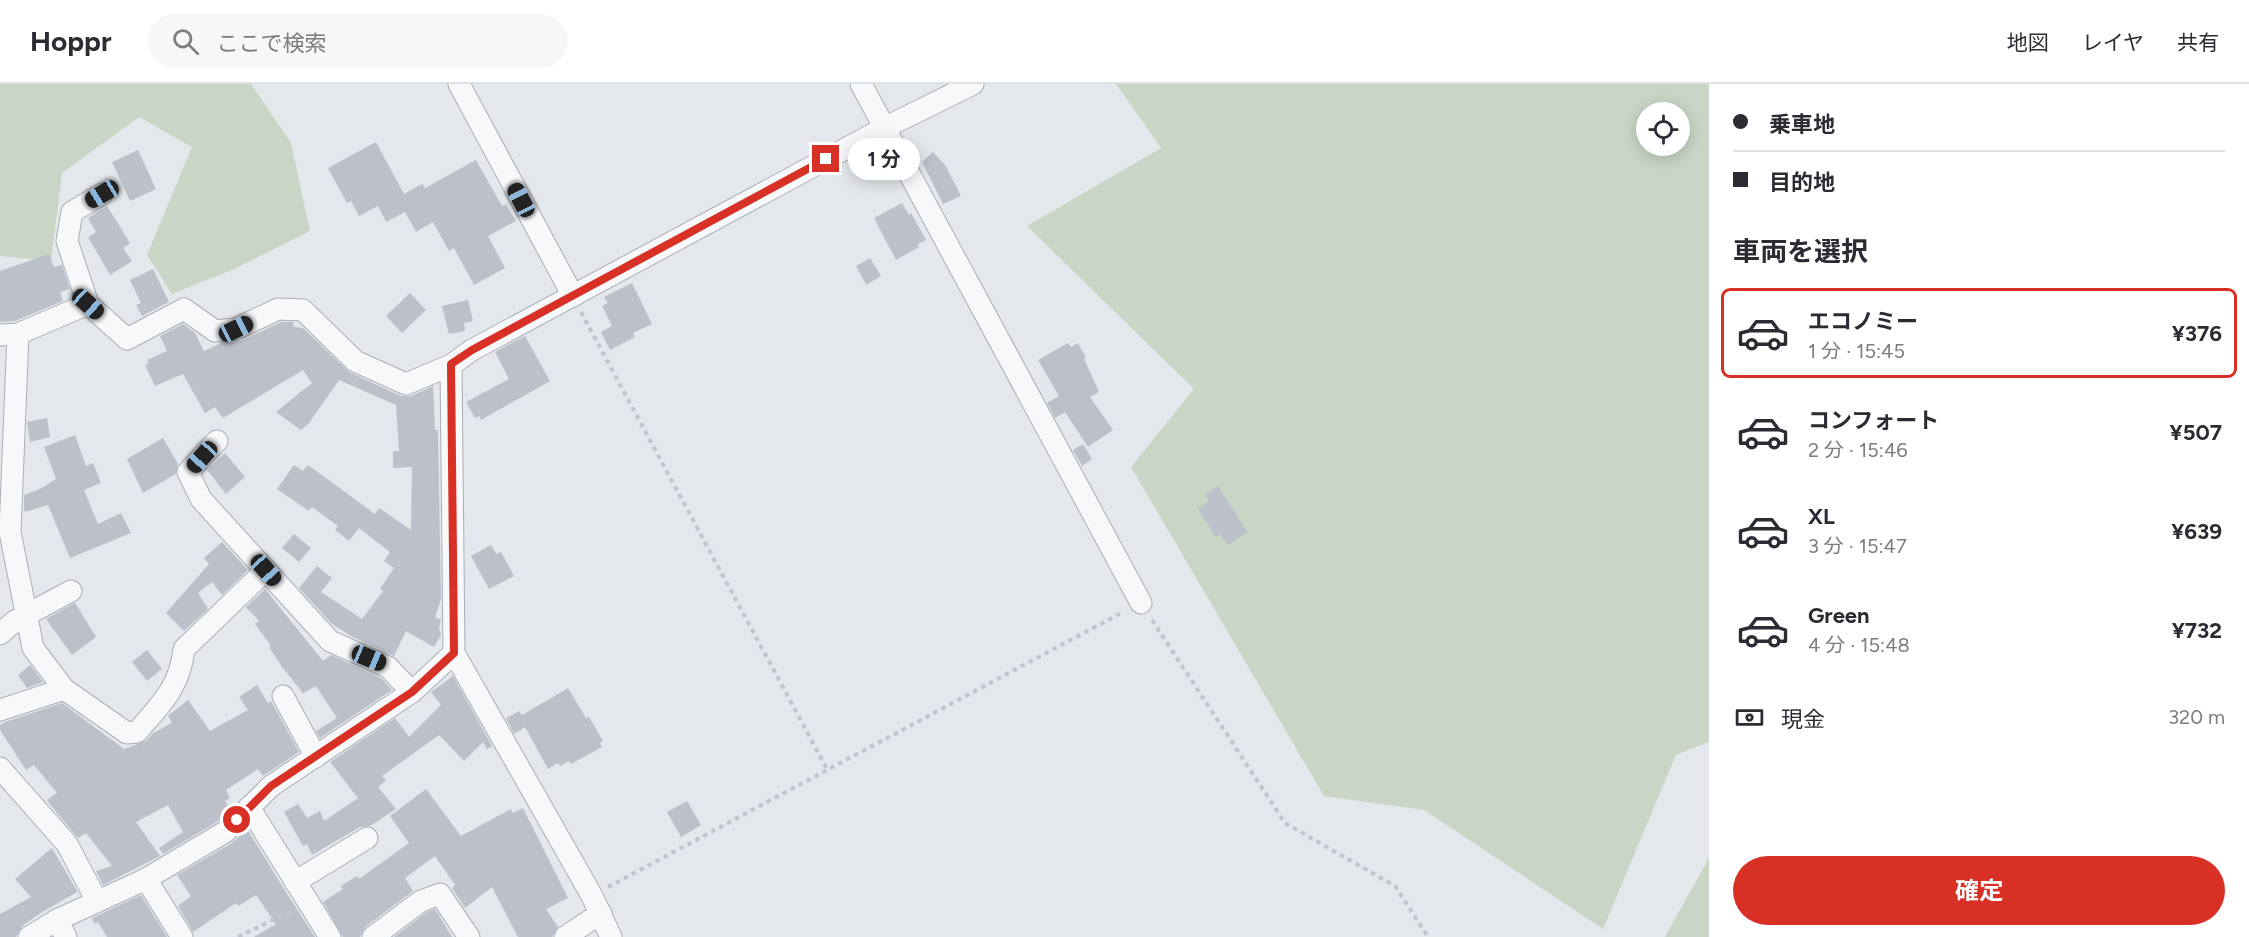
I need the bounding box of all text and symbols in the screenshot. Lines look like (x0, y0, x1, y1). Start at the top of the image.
search box (148, 14, 568, 68)
text: Hoppr (30, 24, 112, 58)
icon: search (169, 25, 202, 58)
text: ここで検索 (217, 30, 327, 57)
text: 地図 (2007, 30, 2049, 55)
text: レイヤ (2082, 30, 2144, 55)
text: 共有 (2177, 30, 2219, 55)
map controls (1636, 102, 1690, 156)
button: locate (1636, 102, 1690, 156)
text: 乗車地 (1769, 111, 1835, 138)
callout: 1 分 (847, 138, 919, 180)
route end (812, 145, 839, 172)
text: 1 分 (867, 147, 901, 171)
text: 目的地 (1769, 169, 1835, 196)
car (82, 177, 122, 211)
car (505, 180, 537, 220)
text: 車両を選択 (1733, 235, 1868, 268)
car (69, 285, 107, 323)
icon: car (1736, 306, 1790, 360)
text: エコノミー (1808, 308, 1918, 335)
car (216, 313, 256, 345)
text: ¥376 (2172, 320, 2222, 347)
text: 1 分 · 15:45 (1808, 339, 1905, 363)
icon: car (1736, 405, 1790, 459)
text: コンフォート (1808, 407, 1939, 434)
text: ¥507 (2170, 419, 2222, 446)
car (183, 438, 221, 476)
text: 2 分 · 15:46 (1808, 438, 1908, 462)
text: XL (1808, 503, 1835, 530)
icon: car (1736, 504, 1790, 558)
text: ¥639 (2171, 518, 2222, 545)
text: 3 分 · 15:47 (1808, 534, 1907, 558)
car (247, 551, 285, 589)
text: Green (1808, 602, 1870, 629)
icon: car (1736, 603, 1790, 657)
text: ¥732 (2172, 617, 2222, 644)
text: 4 分 · 15:48 (1808, 633, 1910, 657)
car (349, 643, 389, 673)
icon: cash (1733, 701, 1766, 734)
text: 320 m (2168, 705, 2225, 729)
text: 現金 (1781, 706, 1825, 733)
route start (223, 806, 250, 833)
button: 確定 (1733, 856, 2225, 925)

